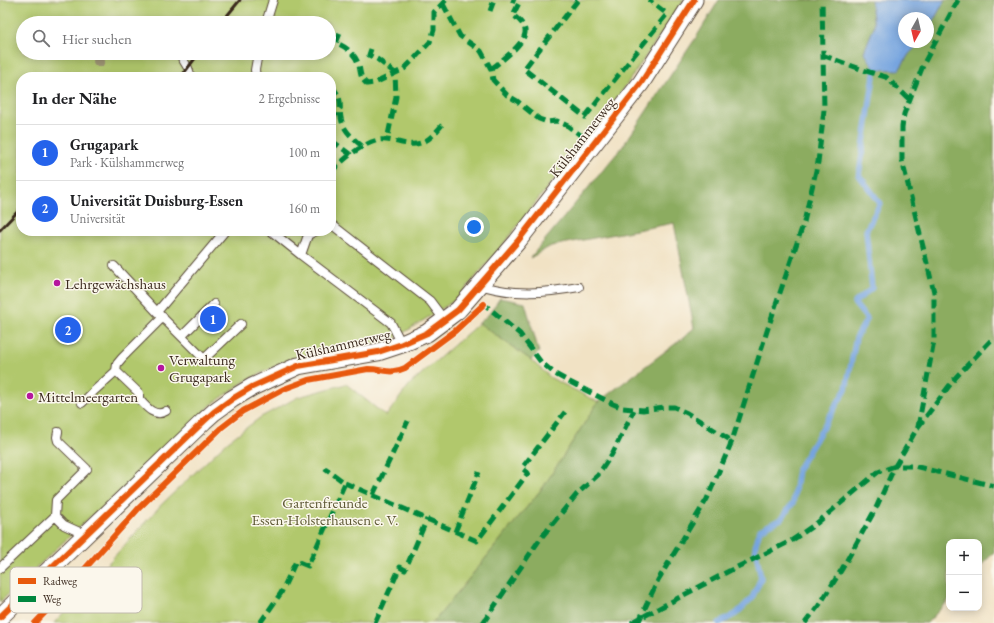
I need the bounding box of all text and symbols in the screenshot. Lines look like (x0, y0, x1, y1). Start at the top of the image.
north arrow (898, 12, 934, 48)
search box (16, 16, 336, 60)
icon: search (30, 27, 52, 49)
text: Hier suchen (62, 29, 132, 48)
text: In der Nähe (32, 87, 117, 109)
text: 2 Ergebnisse (259, 90, 320, 107)
street label: Külshammerweg (545, 93, 620, 181)
text: Grugapark (70, 135, 138, 154)
text: 1 (42, 144, 48, 161)
text: 100 m (289, 144, 320, 161)
text: Park · Külshammerweg (70, 154, 184, 171)
text: Universität Duisburg-Essen (70, 191, 243, 210)
text: 2 (42, 200, 48, 217)
text: 160 m (289, 200, 320, 217)
text: Universität (70, 210, 125, 227)
your location (464, 217, 484, 237)
place label: Lehrgewächshaus (65, 274, 166, 293)
marker: Lehrgewächshaus (52, 278, 62, 288)
pin: 1 (200, 304, 226, 334)
pin: 2 (55, 315, 81, 345)
street label: Külshammerweg (294, 324, 393, 364)
place label: Verwaltung Grugapark (169, 350, 236, 386)
marker: Verwaltung Grugapark (156, 363, 166, 373)
place label: Mittelmeergarten (38, 387, 138, 406)
marker: Mittelmeergarten (25, 391, 35, 401)
park label: Gartenfreunde Essen-Holsterhausen e. V. (252, 493, 398, 529)
map controls (946, 539, 982, 611)
button: + (946, 539, 982, 575)
legend (10, 567, 142, 613)
text: Radweg (43, 574, 77, 588)
button: − (946, 575, 982, 611)
text: Weg (43, 592, 61, 606)

